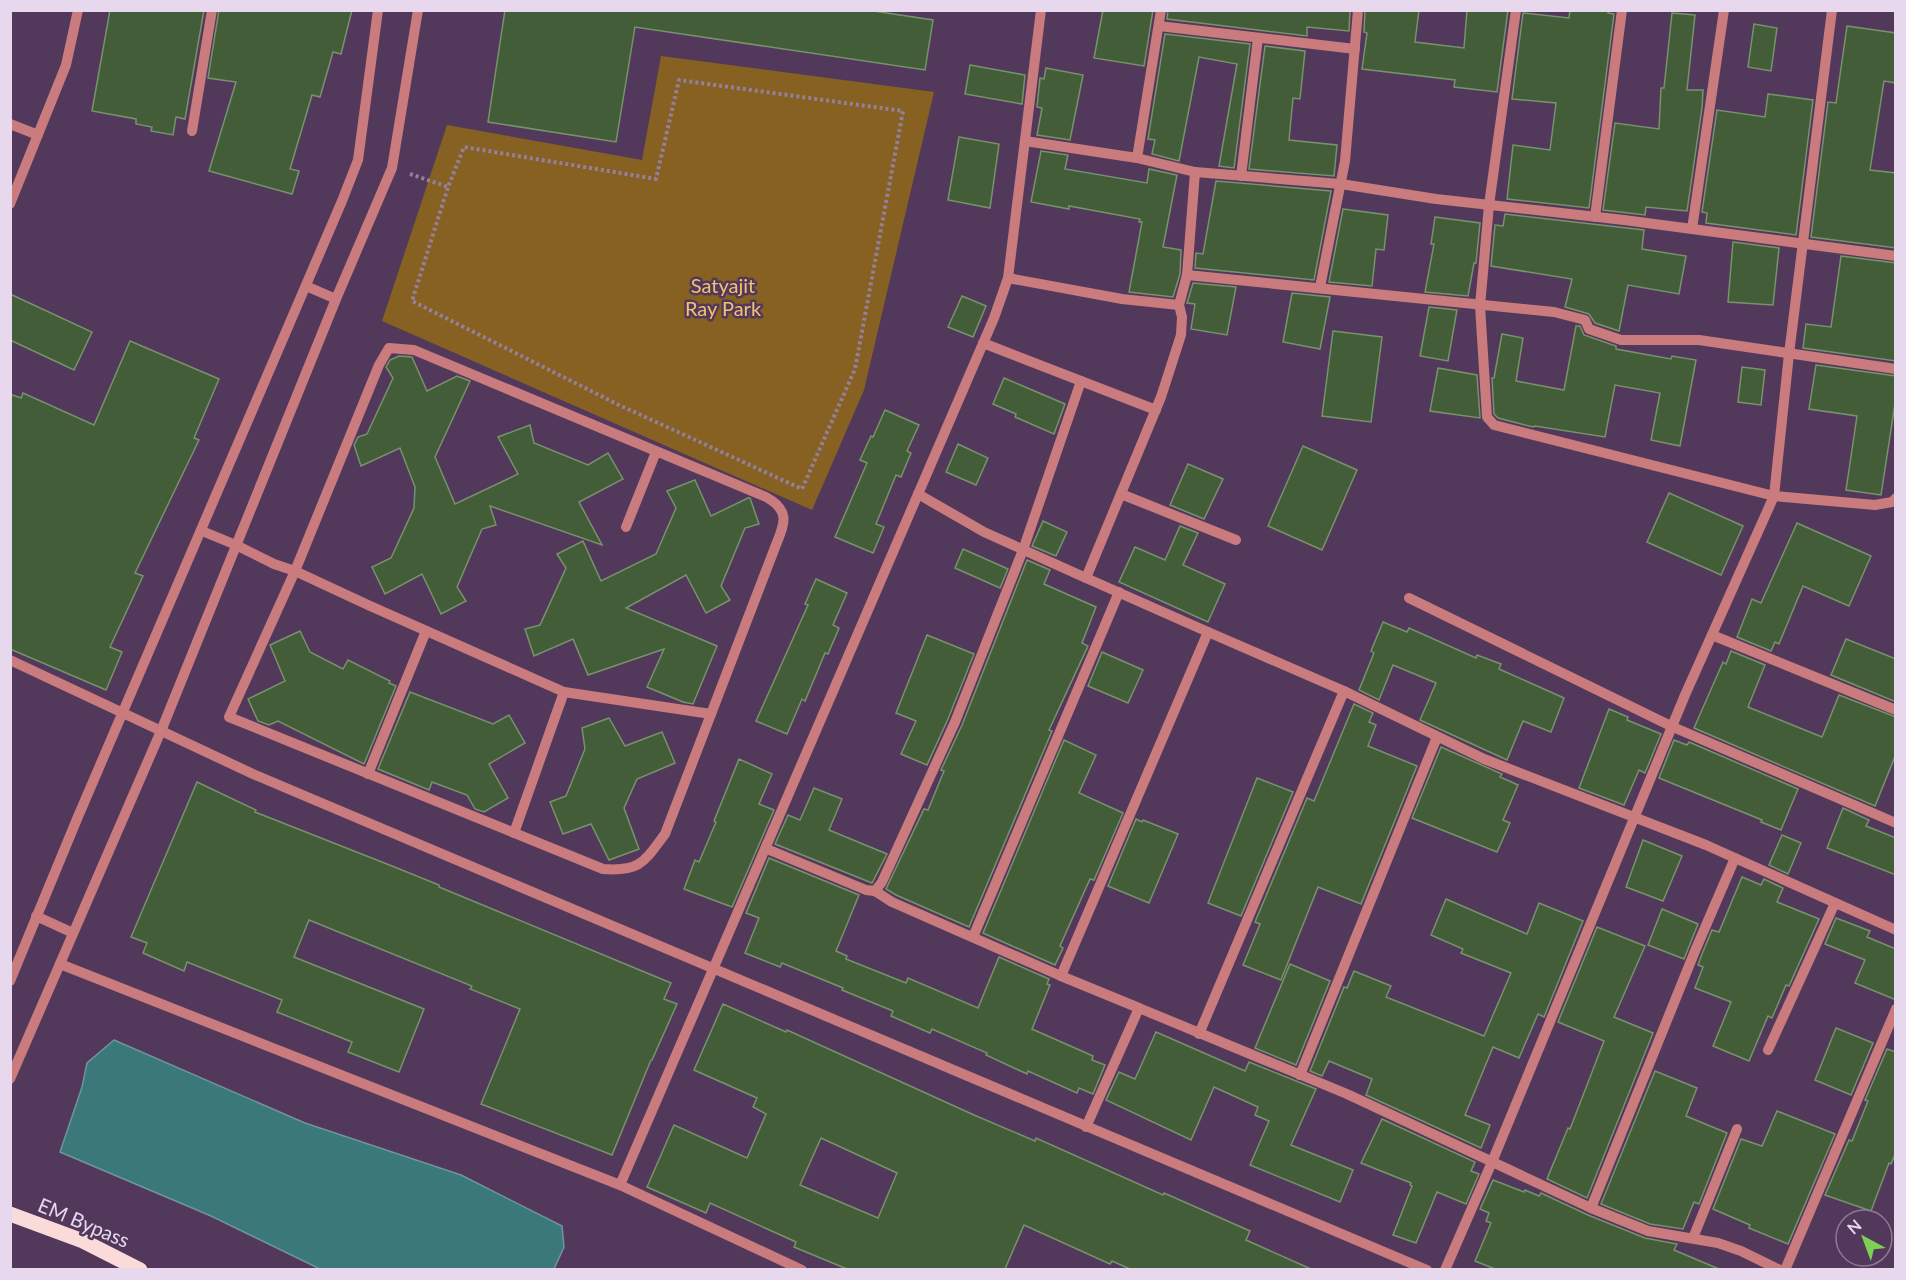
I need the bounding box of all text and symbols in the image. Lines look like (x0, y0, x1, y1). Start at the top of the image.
park label: Satyajit Ray Park (685, 273, 762, 320)
street label: EM Bypass (35, 1192, 133, 1252)
north arrow (1834, 1208, 1894, 1268)
text: N (1843, 1215, 1865, 1238)

